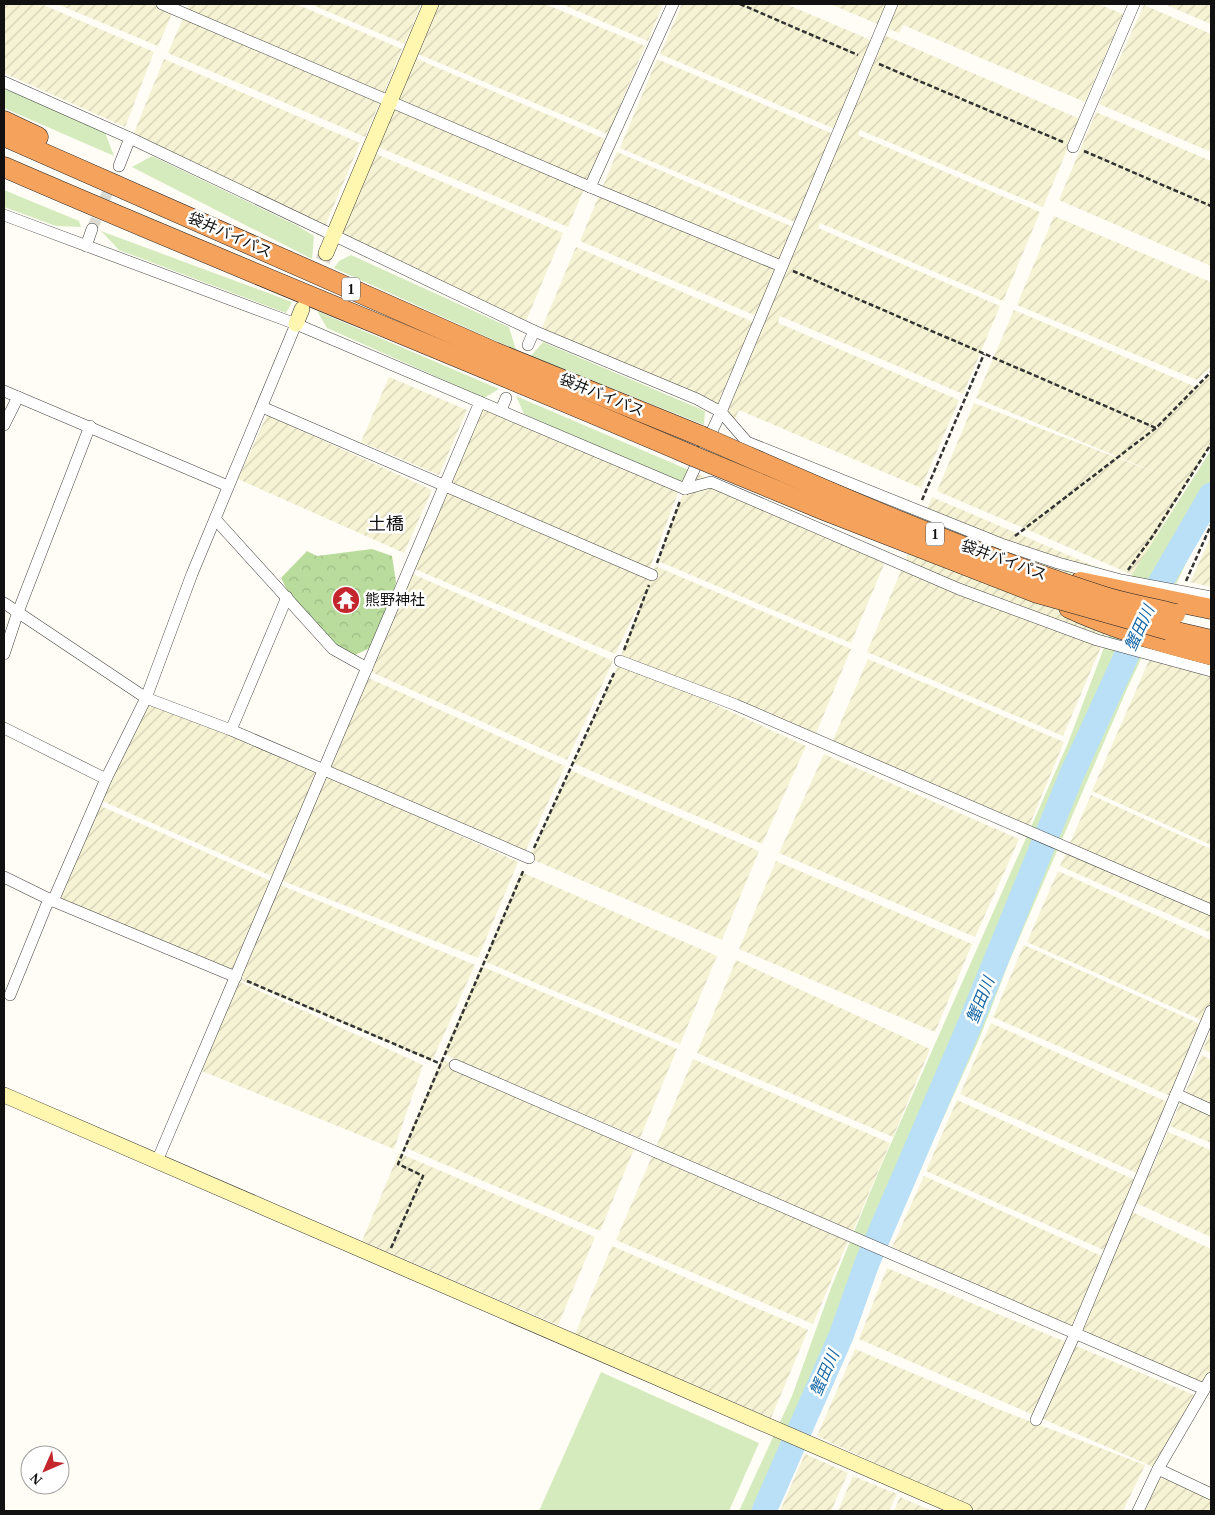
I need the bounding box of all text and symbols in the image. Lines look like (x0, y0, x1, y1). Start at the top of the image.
street label: 袋井バイパス (186, 209, 275, 261)
road number: 1 (342, 278, 360, 300)
street label: 袋井バイパス (557, 370, 647, 419)
district label: 土橋 (368, 514, 404, 534)
road number: 1 (926, 522, 944, 546)
street label: 袋井バイパス (959, 536, 1049, 583)
temple icon: 熊野神社 (331, 585, 361, 615)
place label: 熊野神社 (365, 592, 425, 608)
water label: 蟹田川 (1122, 601, 1158, 654)
water label: 蟹田川 (964, 973, 998, 1026)
water label: 蟹田川 (807, 1346, 843, 1399)
north arrow (20, 1445, 70, 1495)
text: N (27, 1470, 45, 1488)

